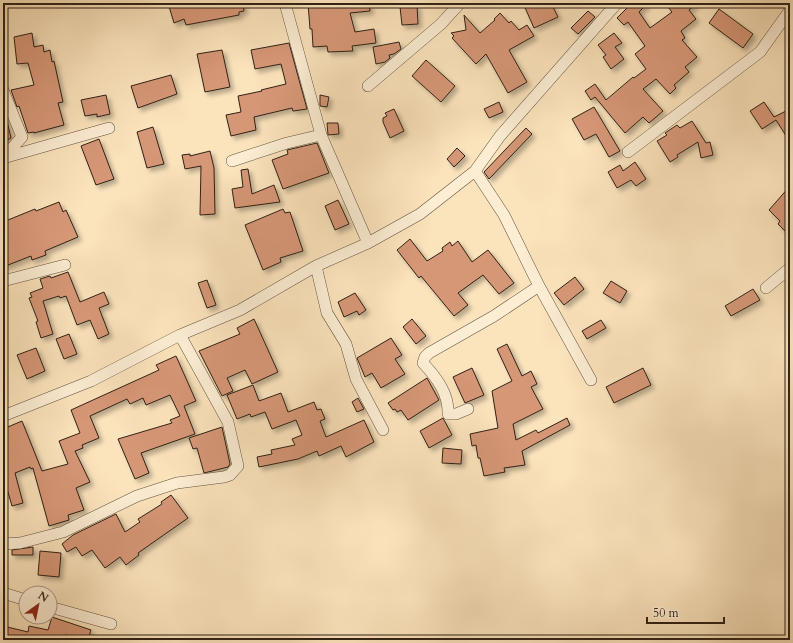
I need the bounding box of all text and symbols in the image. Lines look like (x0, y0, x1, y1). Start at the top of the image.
north arrow (18, 585, 58, 625)
text: N (35, 588, 52, 606)
scale bar (647, 599, 724, 625)
text: 50 m (653, 605, 680, 621)

